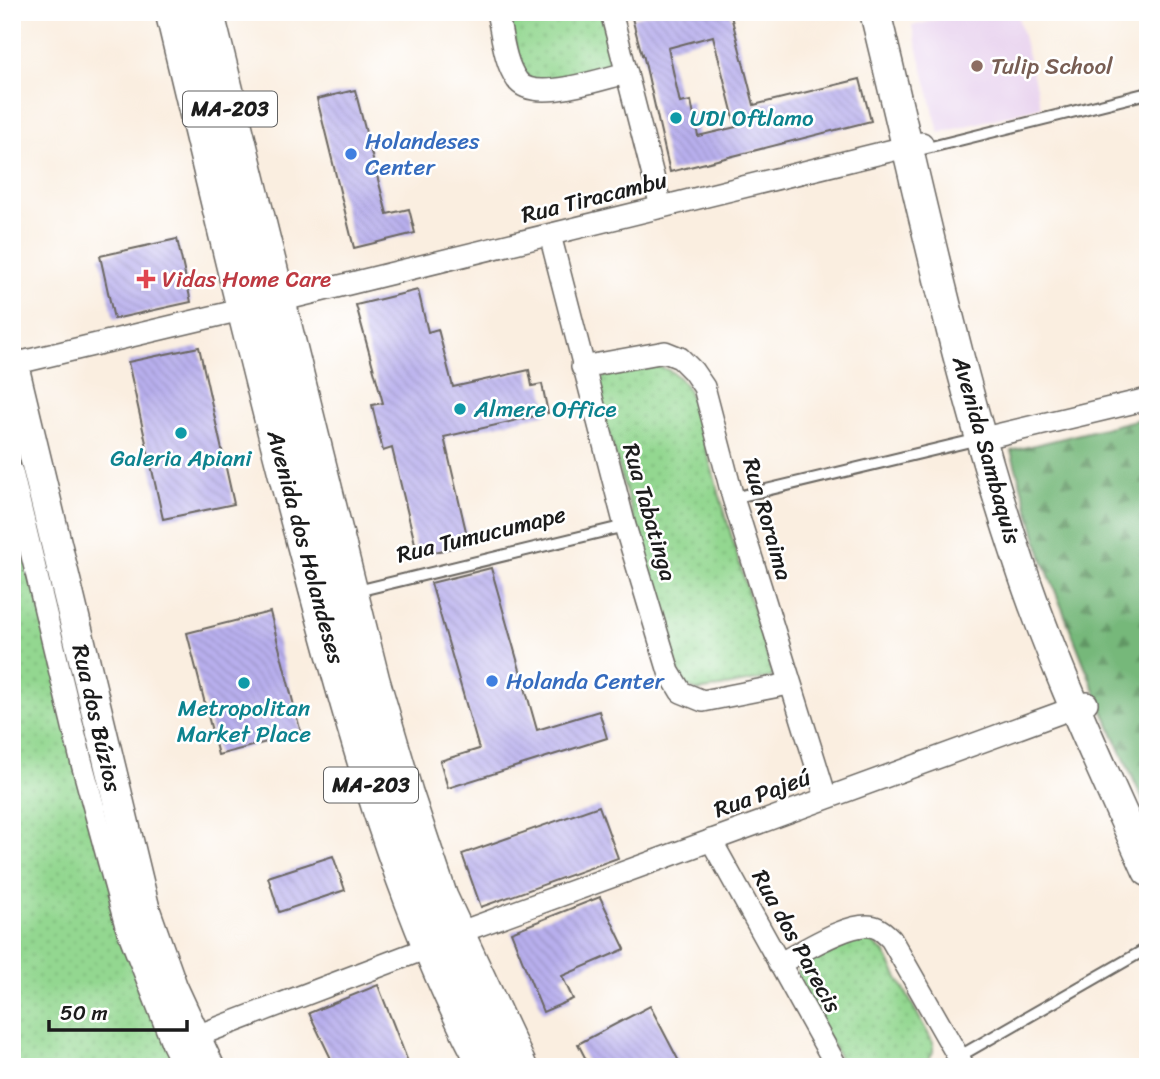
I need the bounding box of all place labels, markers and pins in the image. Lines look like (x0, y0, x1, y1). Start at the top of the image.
place label: Tulip School (991, 46, 1113, 87)
marker: Tulip School (969, 58, 985, 74)
place label: UDI Oftlamo (690, 98, 814, 139)
marker: UDI Oftlamo (668, 110, 684, 126)
place label: Holandeses Center (365, 121, 480, 188)
marker: Holandeses Center (343, 146, 359, 162)
place label: Vidas Home Care (162, 259, 331, 300)
marker: Vidas Home Care (136, 269, 156, 289)
place label: Almere Office (473, 389, 617, 430)
marker: Almere Office (452, 401, 468, 417)
marker: Galeria Apiani (173, 425, 189, 441)
place label: Galeria Apiani (110, 438, 252, 479)
place label: Holanda Center (506, 661, 666, 702)
marker: Holanda Center (484, 673, 500, 689)
marker: Metropolitan Market Place (236, 675, 252, 691)
place label: Metropolitan Market Place (177, 688, 311, 755)

